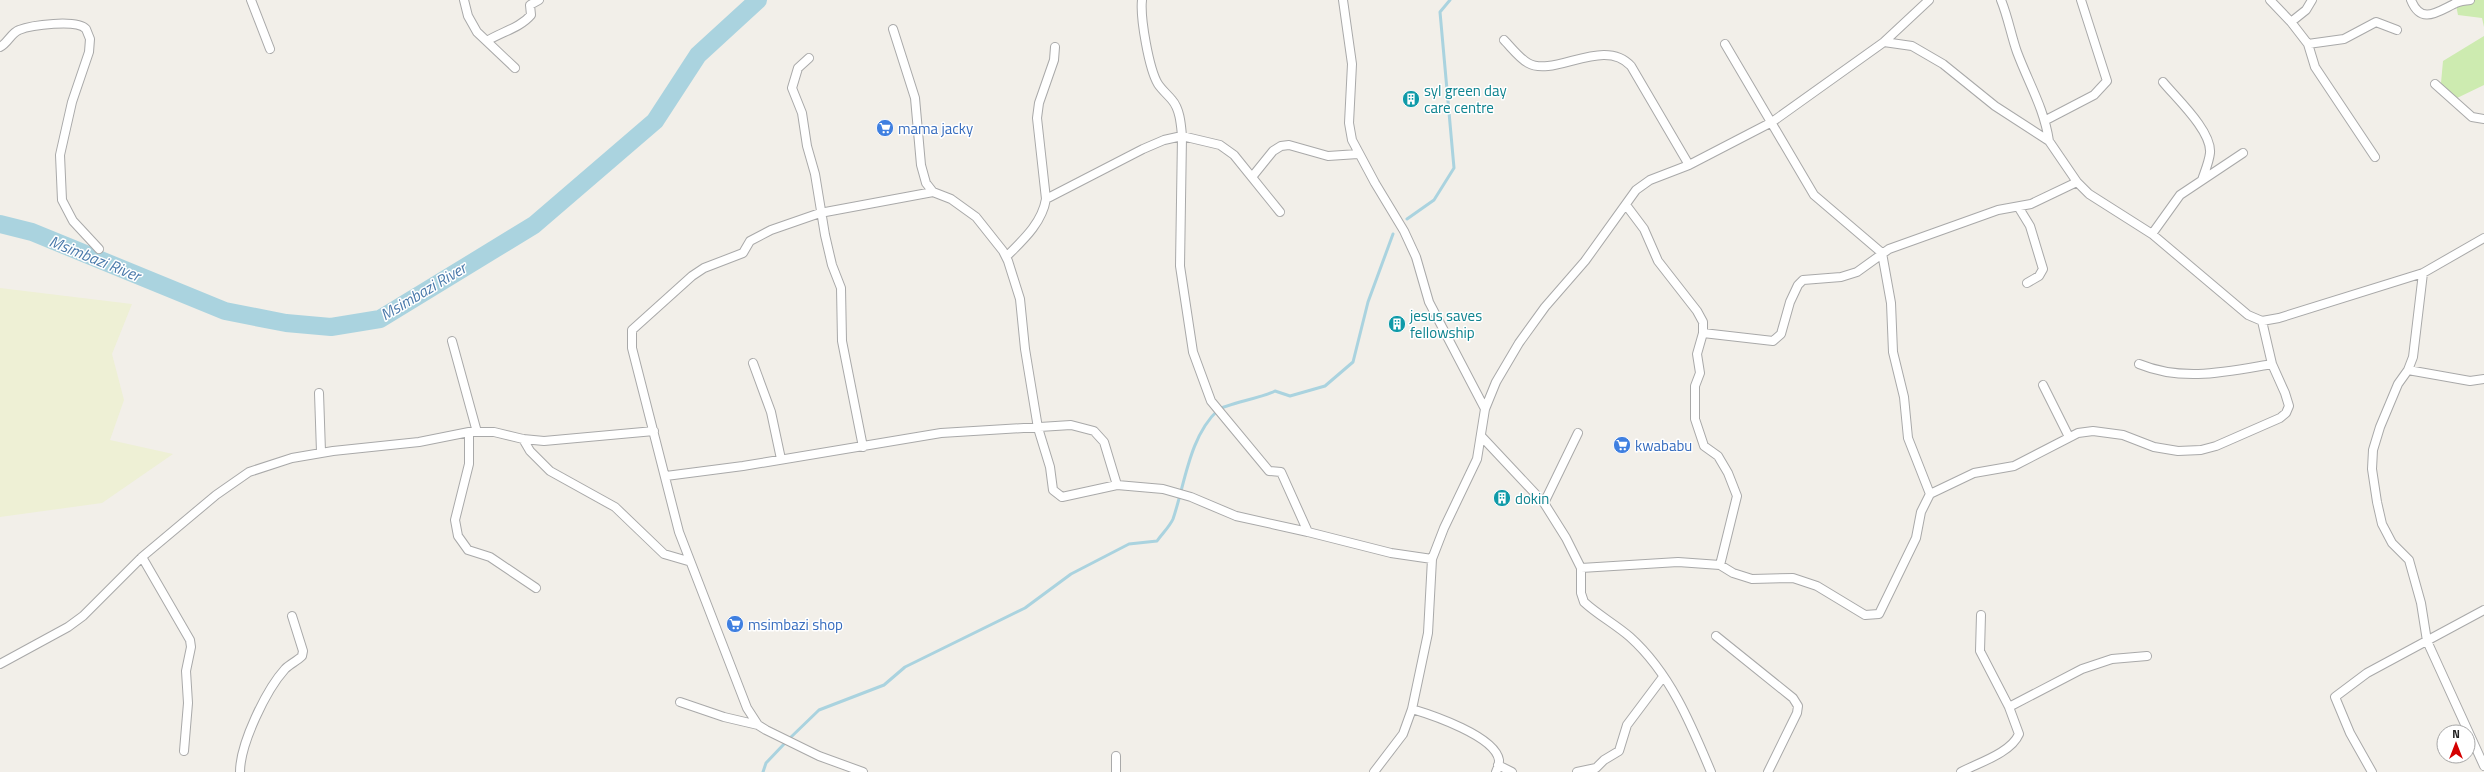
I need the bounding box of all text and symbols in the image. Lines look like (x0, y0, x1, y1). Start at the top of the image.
place label: syl green day care centre (1424, 79, 1507, 119)
building icon: syl green day care centre (1401, 89, 1421, 109)
place label: mama jacky (898, 117, 973, 140)
supermarket icon: mama jacky (875, 118, 895, 138)
water label: Msimbazi River (46, 229, 146, 288)
water label: Msimbazi River (376, 255, 472, 326)
place label: jesus saves fellowship (1409, 304, 1482, 344)
building icon: jesus saves fellowship (1387, 314, 1407, 334)
place label: kwababu (1635, 434, 1692, 457)
supermarket icon: kwababu (1612, 435, 1632, 455)
place label: dokin (1515, 487, 1549, 510)
building icon: dokin (1492, 488, 1512, 508)
place label: msimbazi shop (748, 613, 843, 636)
supermarket icon: msimbazi shop (725, 614, 745, 634)
north arrow (2436, 724, 2476, 764)
text: N (2452, 726, 2460, 742)

